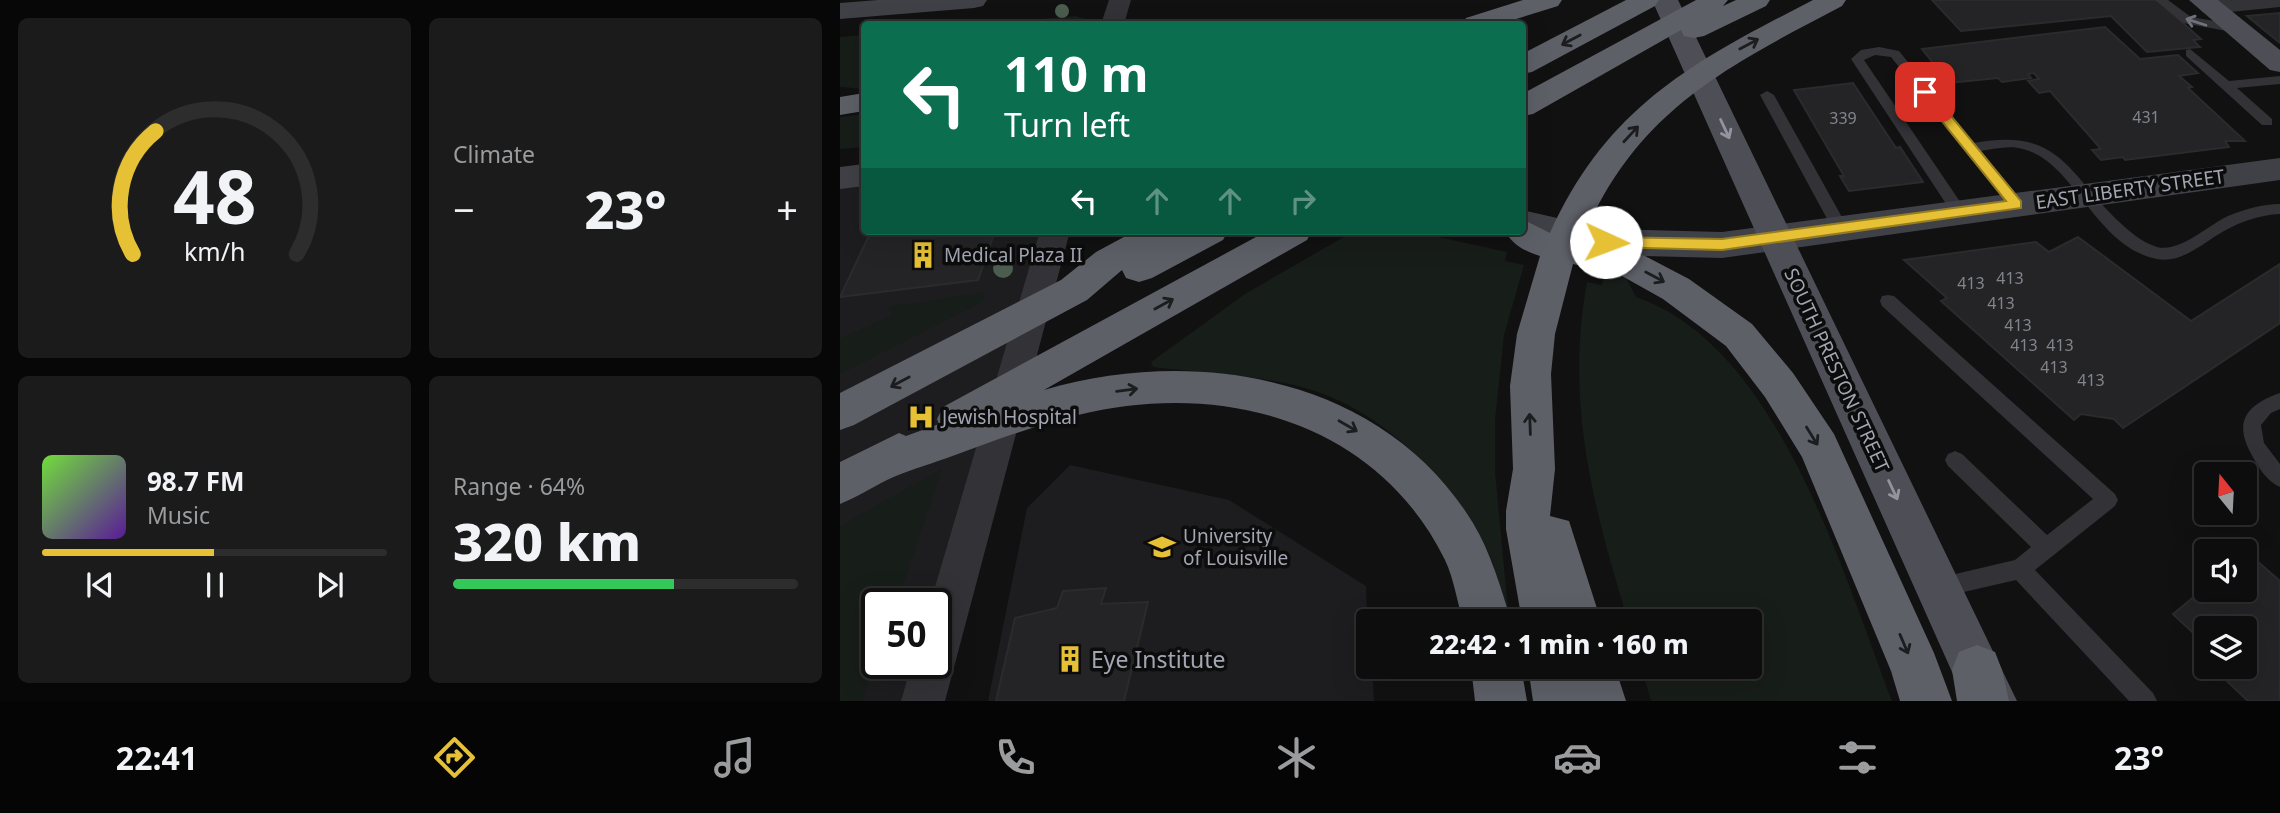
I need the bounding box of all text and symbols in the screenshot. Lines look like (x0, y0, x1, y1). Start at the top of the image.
one-way arrow (2186, 15, 2208, 27)
one-way arrow (1561, 34, 1582, 47)
one-way arrow (1739, 37, 1759, 51)
text: 110 m (1004, 40, 1149, 106)
icon: left (889, 49, 980, 140)
pin (1895, 62, 1955, 122)
icon: arrive (1906, 73, 1944, 111)
text: Turn left (1004, 103, 1130, 146)
house number: 431 (2132, 106, 2160, 128)
house number: 339 (1829, 107, 1857, 129)
one-way arrow (1719, 117, 1732, 139)
one-way arrow (1623, 125, 1639, 143)
text: Climate (453, 138, 535, 170)
text: 48 (173, 146, 256, 245)
street label: EAST LIBERTY STREET (2034, 163, 2227, 215)
text: 23° (584, 173, 667, 244)
icon: left (1065, 182, 1103, 220)
icon: ahead (1138, 182, 1176, 220)
icon: ahead (1211, 182, 1249, 220)
icon: right (1284, 182, 1322, 220)
text: − (453, 183, 475, 235)
text: + (776, 183, 798, 235)
position arrow (1569, 205, 1643, 279)
text: km/h (184, 234, 245, 268)
building icon: Medical Plaza II (908, 240, 938, 270)
place label: Medical Plaza II (944, 242, 1083, 268)
street label: SOUTH PRESTON STREET (1778, 264, 1896, 476)
house number: 413 (1996, 267, 2024, 289)
one-way arrow (1644, 270, 1664, 284)
house number: 413 (1957, 272, 1985, 294)
house number: 413 (1987, 292, 2015, 314)
one-way arrow (1153, 297, 1174, 310)
house number: 413 (2004, 314, 2032, 336)
house number: 413 (2010, 334, 2038, 356)
house number: 413 (2046, 334, 2074, 356)
house number: 413 (2040, 356, 2068, 378)
house number: 413 (2077, 369, 2105, 391)
one-way arrow (890, 375, 910, 389)
one-way arrow (1115, 384, 1138, 397)
hospital icon: Jewish Hospital (906, 402, 936, 432)
place label: Jewish Hospital (940, 404, 1077, 430)
one-way arrow (1524, 413, 1537, 436)
one-way arrow (1337, 419, 1357, 433)
one-way arrow (1805, 426, 1819, 446)
north arrow (2194, 462, 2258, 525)
map controls (2194, 462, 2257, 679)
text: 98.7 FM (147, 463, 244, 499)
text: Range · 64% (453, 470, 585, 502)
one-way arrow (1887, 479, 1900, 500)
text: Music (147, 499, 210, 531)
text: 320 km (453, 505, 641, 576)
place label: University of Louisville (1183, 523, 1288, 571)
school or university icon: University of Louisville (1147, 532, 1177, 562)
button: sound (2194, 539, 2257, 602)
icon: previous (81, 566, 119, 604)
icon: pause (196, 566, 234, 604)
icon: next (311, 566, 349, 604)
speed limit sign: 50 (861, 588, 952, 679)
button: layers (2194, 616, 2257, 679)
text: 22:42 · 1 min · 160 m (1429, 626, 1689, 662)
one-way arrow (1898, 633, 1911, 654)
place label: Eye Institute (1091, 643, 1226, 675)
building icon: Eye Institute (1055, 644, 1085, 674)
icon: directions (430, 733, 479, 782)
icon: music (710, 733, 759, 782)
icon: phone (991, 733, 1040, 782)
icon: climate (1272, 733, 1321, 782)
icon: car (1553, 733, 1602, 782)
icon: filters (1833, 733, 1882, 782)
text: 22:41 (116, 736, 198, 779)
text: 23° (2114, 736, 2164, 779)

